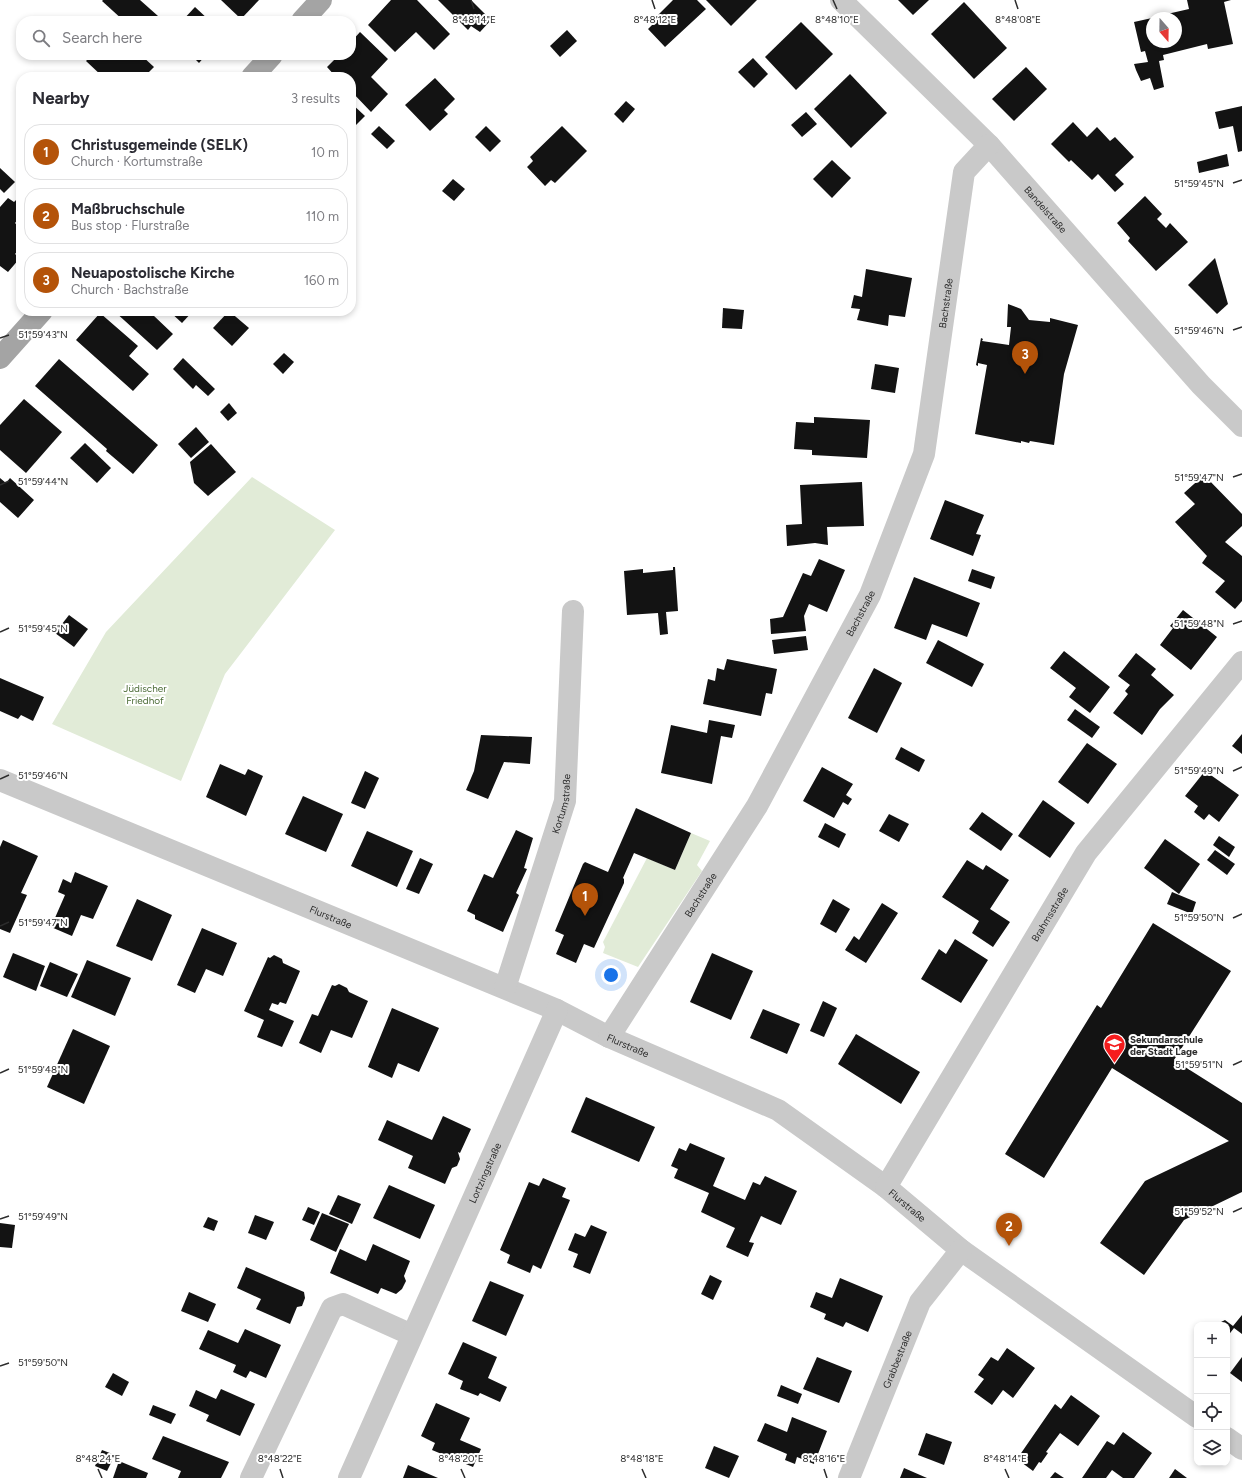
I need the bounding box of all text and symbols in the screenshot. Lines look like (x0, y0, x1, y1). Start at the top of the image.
north arrow (1146, 12, 1182, 48)
text: 8°48'14"E (452, 13, 496, 26)
text: 8°48'12"E (633, 13, 677, 26)
text: 8°48'10"E (815, 13, 859, 26)
text: 8°48'08"E (995, 13, 1041, 26)
search box (16, 16, 356, 60)
icon: search (30, 27, 52, 49)
text: Search here (62, 29, 142, 47)
text: Nearby (32, 88, 90, 108)
text: 3 results (291, 91, 340, 106)
text: Christusgemeinde (SELK) (71, 136, 248, 154)
text: 1 (43, 145, 49, 160)
text: 10 m (311, 145, 339, 160)
text: Church · Kortumstraße (71, 154, 203, 169)
text: 51°59'45"N (1174, 177, 1224, 190)
street label: Bandelstraße (1022, 183, 1070, 236)
text: Maßbruchschule (71, 200, 185, 218)
text: 2 (42, 209, 50, 224)
text: 110 m (306, 209, 339, 224)
text: Bus stop · Flurstraße (71, 218, 189, 233)
text: Neuapostolische Kirche (71, 264, 235, 282)
text: 3 (42, 273, 50, 288)
text: 160 m (304, 273, 339, 288)
street label: Bachstraße (935, 277, 955, 329)
text: Church · Bachstraße (71, 282, 189, 297)
text: 51°59'46"N (1174, 324, 1224, 337)
text: 51°59'43"N (18, 328, 68, 341)
pin: 3 (1012, 341, 1038, 374)
text: 51°59'47"N (1174, 471, 1224, 484)
text: 51°59'44"N (18, 475, 68, 488)
street label: Bachstraße (843, 588, 878, 638)
text: 51°59'48"N (1174, 617, 1224, 630)
text: 51°59'45"N (18, 622, 68, 635)
park label: Jüdischer Friedhof (123, 682, 167, 707)
text: 51°59'49"N (1174, 764, 1224, 777)
text: 51°59'46"N (18, 769, 68, 782)
street label: Kortumstraße (548, 773, 573, 835)
street label: Bachstraße (681, 870, 720, 919)
pin: 1 (572, 883, 598, 916)
street label: Brahmsstraße (1028, 884, 1071, 944)
street label: Flurstraße (308, 902, 355, 931)
text: 51°59'50"N (1174, 911, 1224, 924)
text: 51°59'47"N (18, 916, 68, 929)
your location (601, 965, 621, 985)
street label: Flurstraße (605, 1030, 652, 1060)
school or university icon: Sekundarschule der Stadt Lage (1102, 1032, 1128, 1065)
place label: Sekundarschule der Stadt Lage (1130, 1033, 1203, 1058)
text: 51°59'51"N (1175, 1058, 1223, 1071)
text: 51°59'48"N (18, 1063, 68, 1076)
street label: Lortzingstraße (466, 1140, 504, 1205)
street label: Flurstraße (886, 1186, 929, 1225)
text: 51°59'52"N (1174, 1205, 1224, 1218)
text: 51°59'49"N (18, 1210, 68, 1223)
pin: 2 (996, 1213, 1022, 1246)
map controls (1194, 1322, 1230, 1466)
button: + (1194, 1322, 1230, 1358)
street label: Grabbestraße (879, 1328, 915, 1390)
text: 51°59'50"N (18, 1356, 68, 1369)
button: − (1194, 1358, 1230, 1394)
button: locate (1194, 1394, 1230, 1430)
button: layers (1194, 1430, 1230, 1466)
text: 8°48'24"E (75, 1452, 121, 1465)
text: 8°48'22"E (258, 1452, 302, 1465)
text: 8°48'20"E (438, 1452, 484, 1465)
text: 8°48'18"E (620, 1452, 664, 1465)
text: 8°48'16"E (802, 1452, 846, 1465)
text: 8°48'14"E (983, 1452, 1027, 1465)

